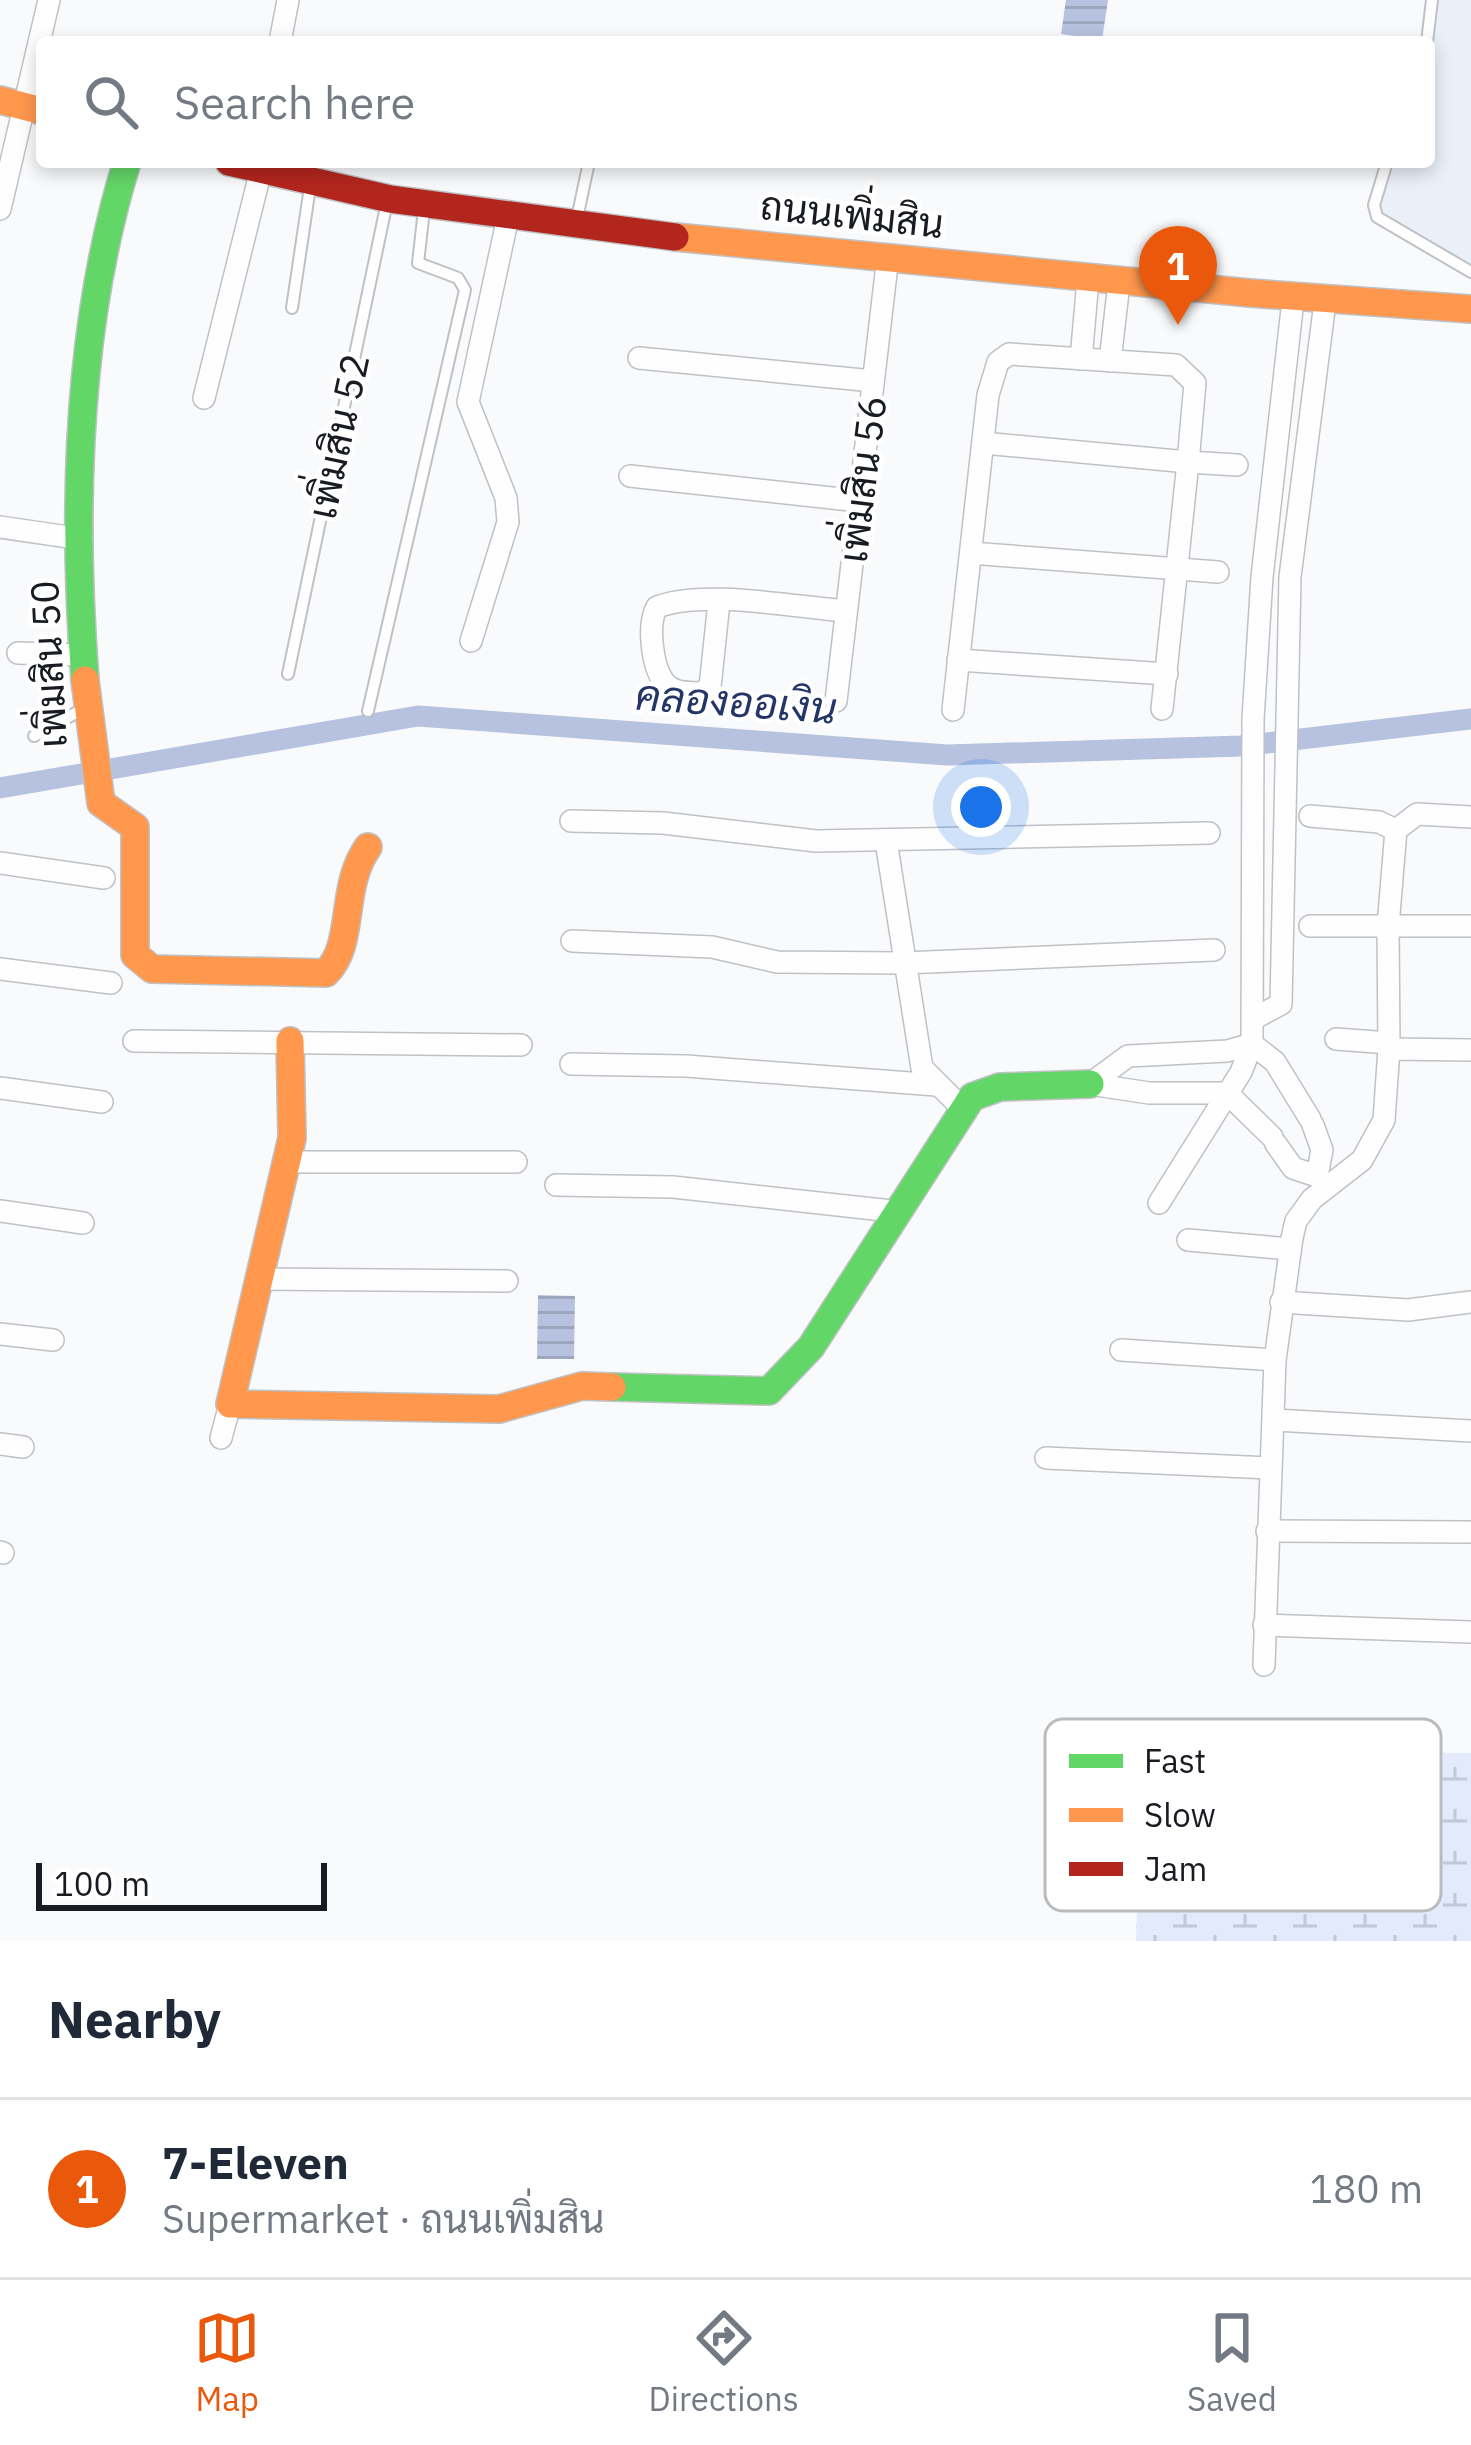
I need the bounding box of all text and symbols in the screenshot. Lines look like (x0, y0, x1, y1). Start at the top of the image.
search box (36, 36, 1435, 168)
icon: search (78, 69, 144, 135)
text: Search here (174, 73, 415, 131)
street label: ถนนเพิ่มสิน (758, 174, 947, 249)
pin: 1 (1139, 226, 1217, 325)
street label: เพิ่มสิน 52 (291, 348, 380, 523)
street label: เพิ่มสิน 56 (821, 392, 898, 565)
street label: เพิ่มสิน 50 (13, 579, 78, 749)
water label: คลองออเงิน (634, 667, 839, 735)
your location (951, 777, 1011, 837)
legend (1045, 1719, 1441, 1911)
text: Fast (1144, 1739, 1206, 1782)
text: Slow (1144, 1793, 1216, 1836)
text: Jam (1144, 1847, 1207, 1890)
scale bar (36, 1857, 327, 1910)
text: 100 m (54, 1862, 150, 1905)
text: Nearby (48, 1986, 221, 2052)
text: 7-Eleven (162, 2133, 349, 2191)
text: 1 (75, 2163, 99, 2214)
text: 180 m (1310, 2163, 1423, 2214)
text: Supermarket · ถนนเพิ่มสิน (162, 2193, 604, 2244)
tab: Map (194, 2305, 260, 2420)
tab: Directions (649, 2305, 799, 2420)
tab: Saved (1187, 2305, 1277, 2420)

